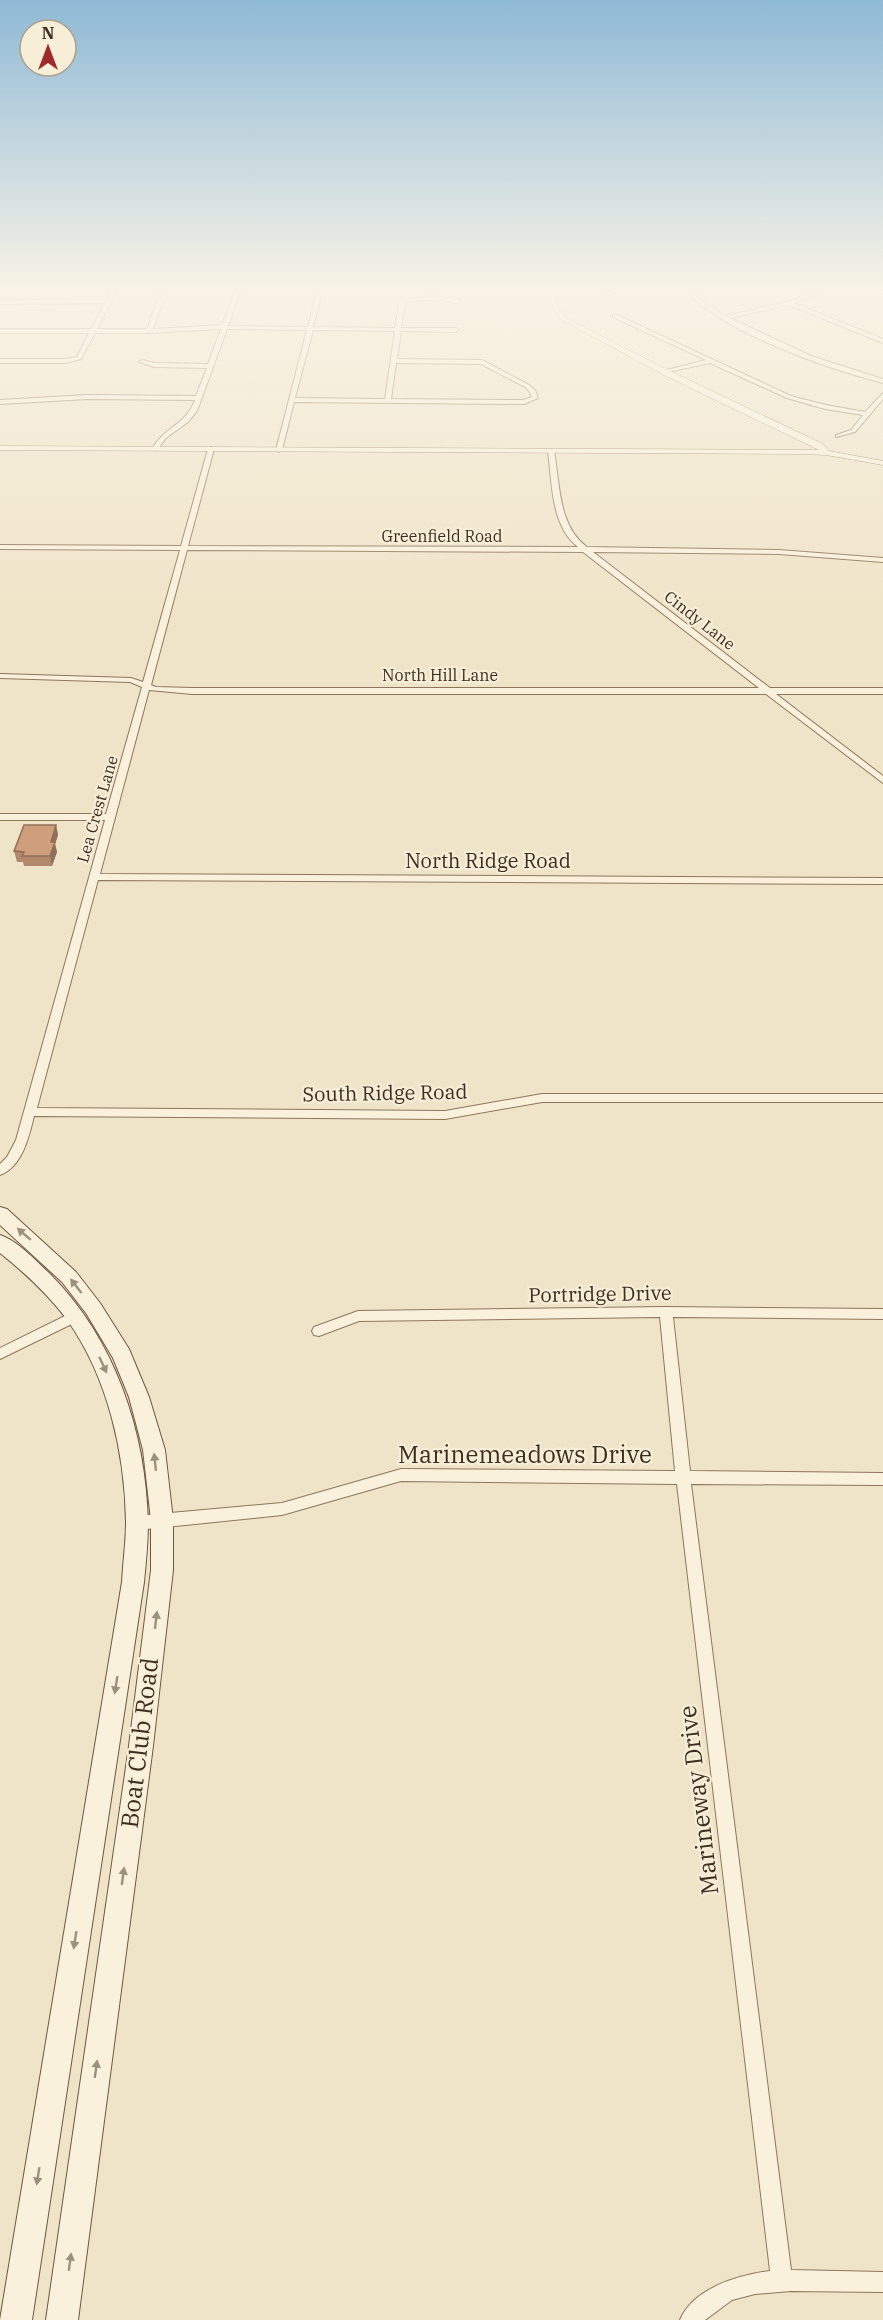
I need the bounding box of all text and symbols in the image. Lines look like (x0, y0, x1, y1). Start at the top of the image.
north arrow (18, 18, 78, 78)
text: N (42, 23, 54, 43)
street label: Greenfield Road (381, 526, 503, 546)
street label: Cindy Lane (660, 586, 740, 654)
street label: North Hill Lane (382, 665, 498, 685)
street label: Lea Crest Lane (72, 753, 122, 865)
street label: North Ridge Road (405, 847, 571, 874)
street label: South Ridge Road (302, 1078, 468, 1107)
one-way arrow (17, 1228, 32, 1241)
one-way arrow (71, 1279, 83, 1294)
street label: Portridge Drive (528, 1279, 672, 1308)
one-way arrow (98, 1357, 107, 1374)
street label: Marinemeadows Drive (398, 1438, 652, 1470)
one-way arrow (151, 1453, 160, 1472)
one-way arrow (151, 1610, 161, 1629)
street label: Boat Club Road (113, 1656, 165, 1830)
one-way arrow (112, 1675, 121, 1694)
street label: Marineway Drive (671, 1704, 726, 1897)
one-way arrow (118, 1866, 127, 1885)
one-way arrow (71, 1930, 80, 1949)
one-way arrow (92, 2059, 101, 2078)
one-way arrow (33, 2167, 42, 2186)
one-way arrow (65, 2252, 75, 2271)

